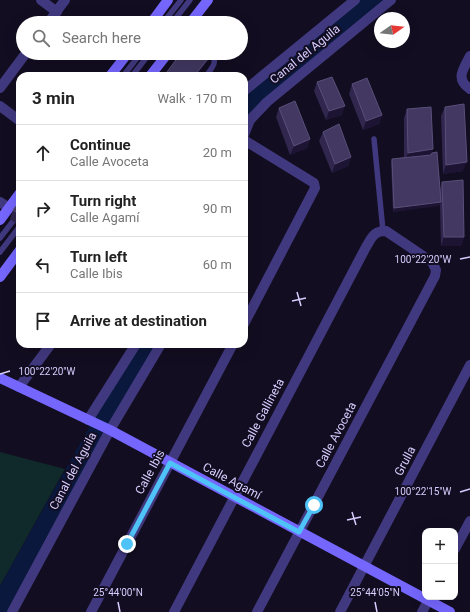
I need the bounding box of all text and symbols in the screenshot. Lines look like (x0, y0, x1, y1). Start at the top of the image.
north arrow (374, 12, 410, 48)
search box (16, 16, 248, 60)
street label: Canal del Aguila (267, 22, 343, 86)
icon: search (30, 27, 52, 49)
text: Search here (62, 29, 141, 47)
text: 3 min (32, 88, 75, 108)
text: Walk · 170 m (157, 91, 232, 106)
text: Continue (70, 136, 131, 154)
icon: ahead (32, 142, 54, 164)
text: 20 m (203, 145, 232, 160)
text: Calle Avoceta (70, 154, 149, 169)
text: Turn right (70, 192, 136, 210)
icon: right (32, 198, 54, 220)
text: 90 m (203, 201, 232, 216)
text: Calle Agamí (70, 210, 139, 225)
text: Turn left (70, 248, 127, 266)
icon: left (32, 254, 54, 276)
text: 100°22'20"W (395, 254, 452, 265)
text: 60 m (203, 257, 232, 272)
text: Calle Ibis (70, 266, 123, 281)
icon: arrive (32, 310, 54, 332)
text: Arrive at destination (70, 312, 207, 330)
text: 100°22'20"W (19, 366, 76, 377)
street label: Calle Gallineta (239, 376, 287, 450)
street label: Calle Avoceta (313, 400, 359, 470)
street label: Canal del Aguila (47, 430, 99, 512)
street label: Grulla (391, 444, 419, 478)
street label: Calle Ibis (132, 447, 168, 497)
street label: Calle Agamí (200, 460, 264, 503)
text: 100°22'15"W (395, 486, 452, 497)
route start (305, 496, 323, 514)
map controls (422, 528, 458, 600)
button: + (422, 528, 458, 564)
route end (118, 535, 136, 553)
button: − (422, 564, 458, 600)
text: 25°44'00"N (93, 587, 143, 598)
text: 25°44'05"N (350, 587, 400, 598)

